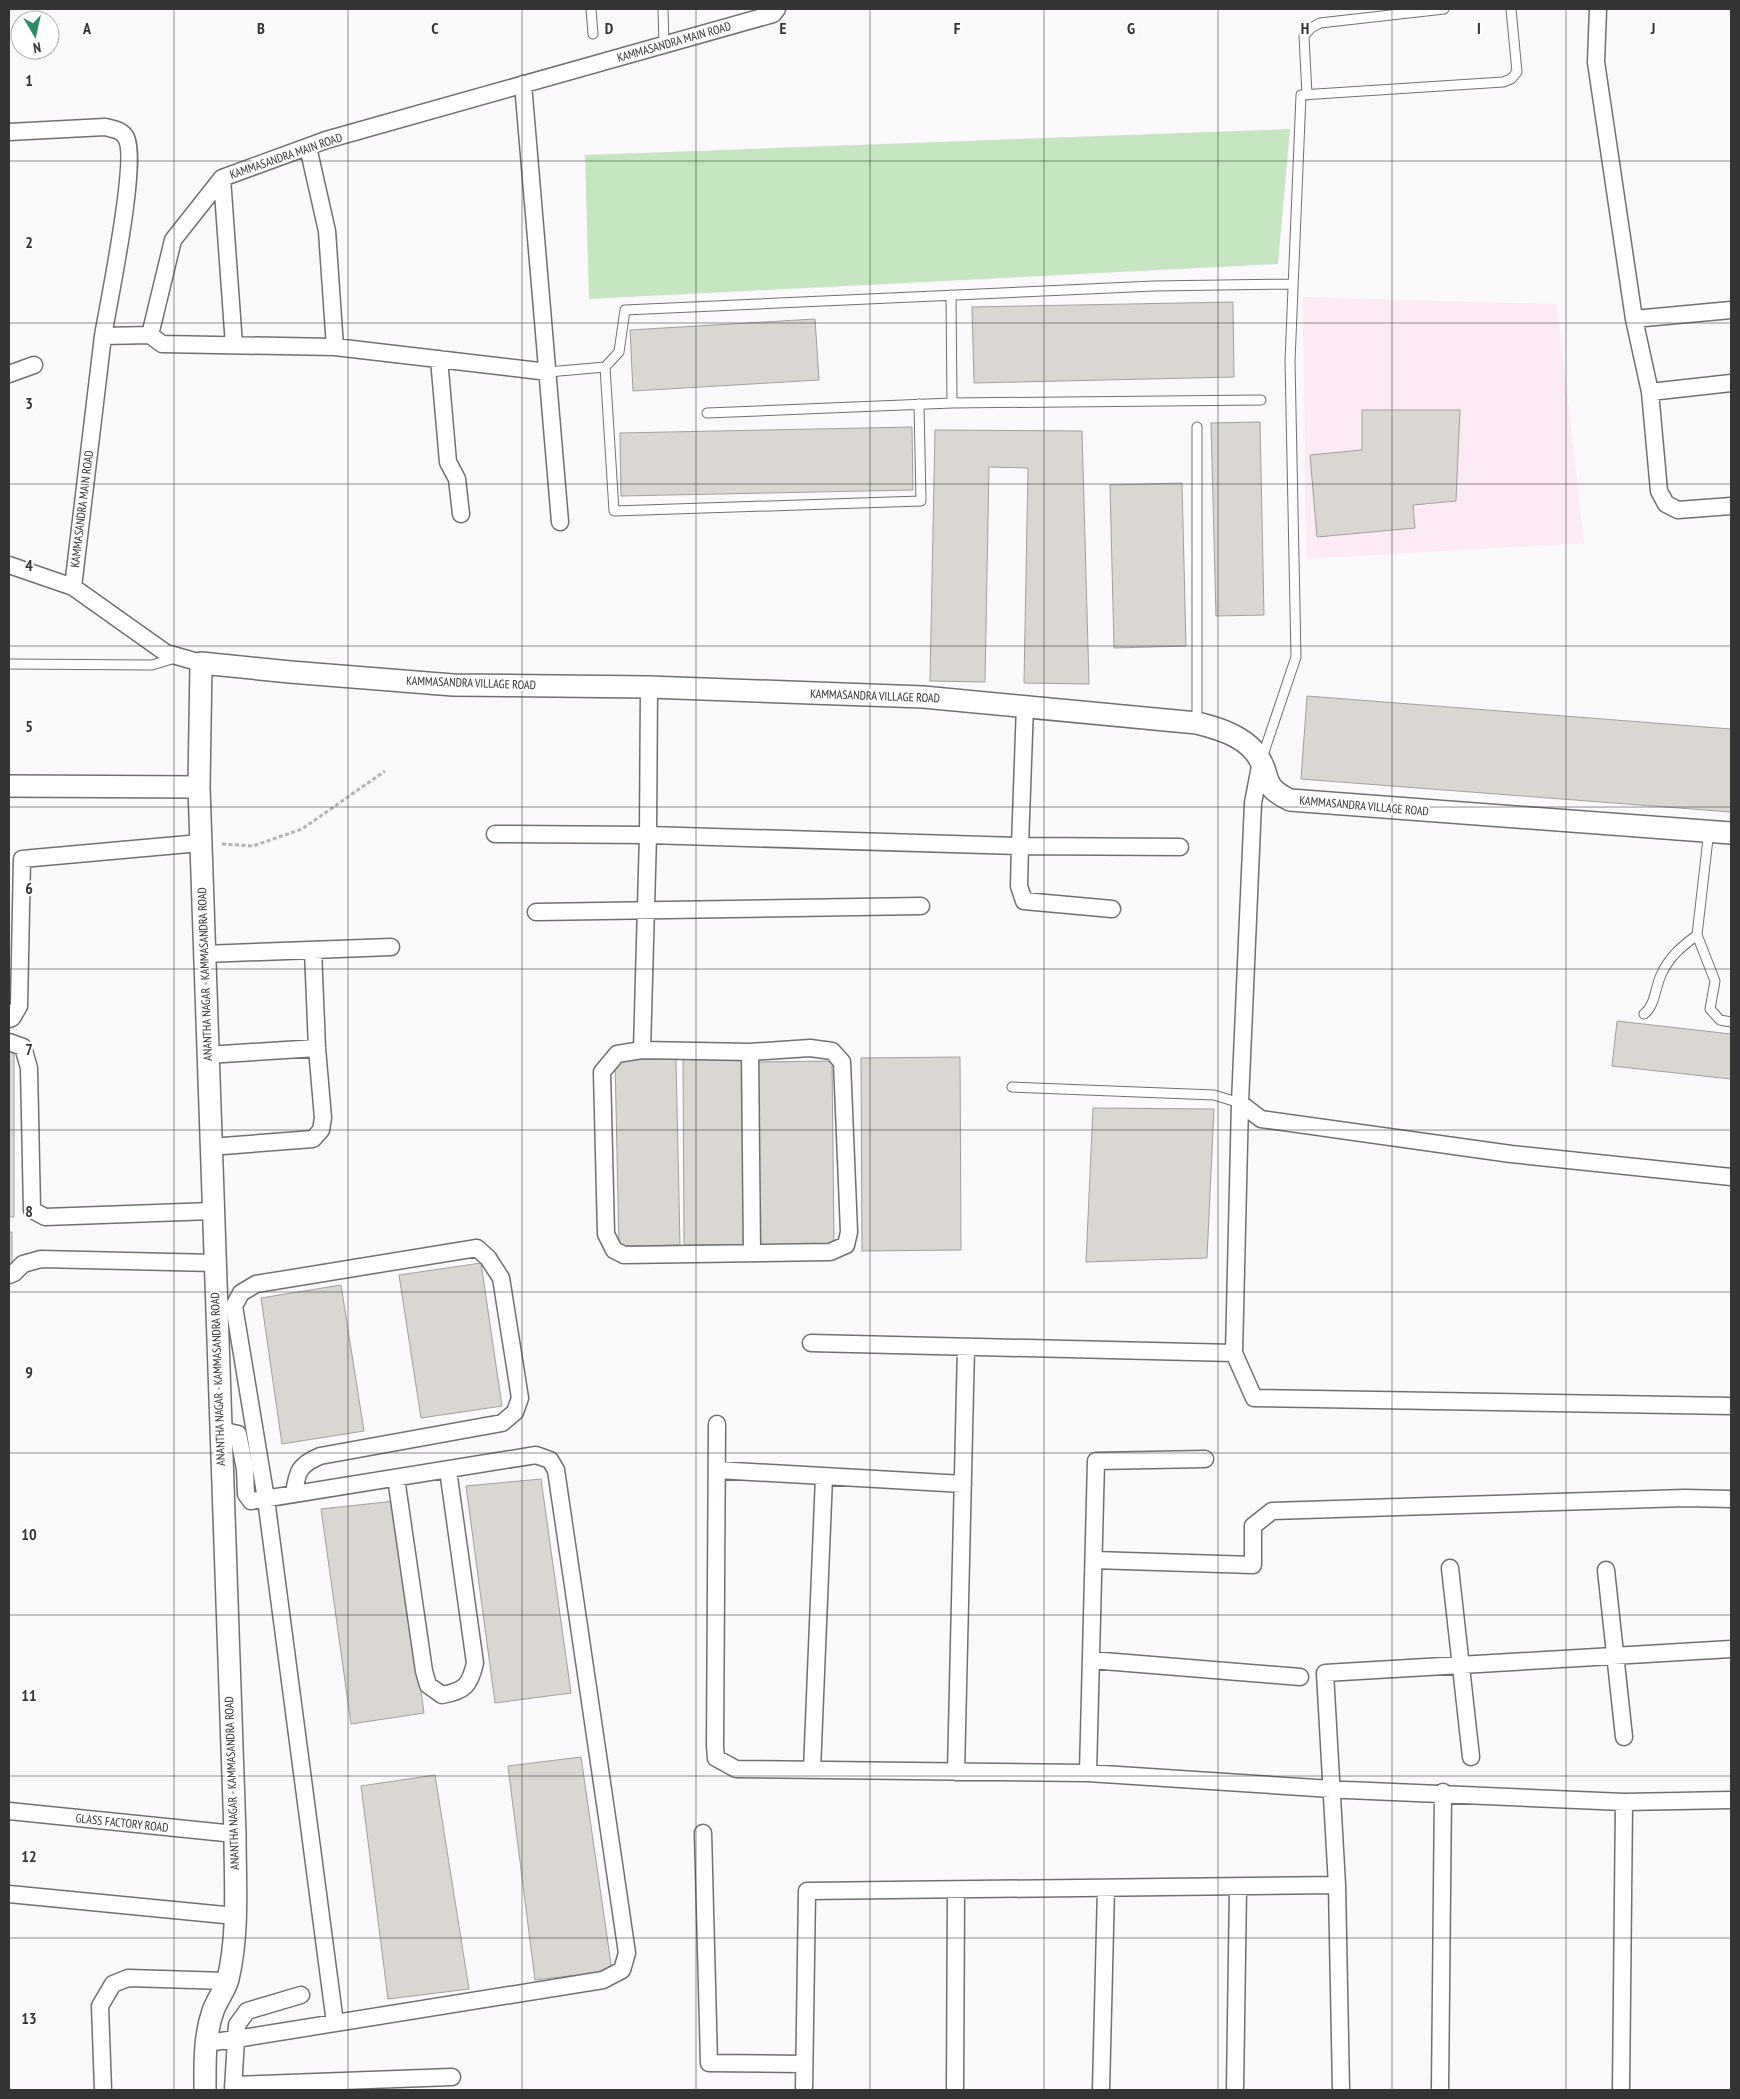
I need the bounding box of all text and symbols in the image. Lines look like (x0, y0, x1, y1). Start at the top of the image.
north arrow (10, 10, 60, 60)
text: A (82, 18, 92, 38)
text: B (257, 18, 265, 38)
text: C (431, 18, 439, 38)
text: D (605, 18, 614, 38)
street label: KAMMASANDRA MAIN ROAD (615, 18, 733, 65)
text: E (780, 18, 787, 38)
text: F (954, 18, 961, 38)
text: G (1127, 18, 1135, 38)
text: H (1301, 18, 1309, 38)
text: I (1477, 18, 1481, 38)
text: J (1650, 18, 1655, 38)
text: N (32, 38, 42, 57)
text: 1 (25, 70, 33, 90)
street label: KAMMASANDRA MAIN ROAD (228, 129, 344, 182)
text: 2 (25, 232, 33, 252)
text: 3 (25, 393, 33, 413)
street label: KAMMASANDRA MAIN ROAD (67, 449, 96, 568)
text: 4 (25, 555, 33, 575)
street label: KAMMASANDRA VILLAGE ROAD (406, 673, 536, 692)
street label: KAMMASANDRA VILLAGE ROAD (810, 686, 940, 705)
text: 5 (25, 716, 33, 736)
street label: KAMMASANDRA VILLAGE ROAD (1299, 792, 1429, 819)
text: 6 (25, 878, 33, 898)
street label: ANANTHA NAGAR - KAMMASANDRA ROAD (194, 887, 215, 1061)
text: 7 (25, 1039, 33, 1059)
text: 8 (25, 1201, 33, 1221)
street label: ANANTHA NAGAR - KAMMASANDRA ROAD (207, 1292, 228, 1466)
text: 9 (25, 1362, 33, 1382)
text: 10 (21, 1524, 37, 1544)
text: 11 (21, 1685, 37, 1705)
street label: ANANTHA NAGAR - KAMMASANDRA ROAD (221, 1696, 242, 1870)
street label: GLASS FACTORY ROAD (75, 1810, 169, 1835)
text: 12 (21, 1846, 37, 1866)
text: 13 (21, 2008, 37, 2028)

